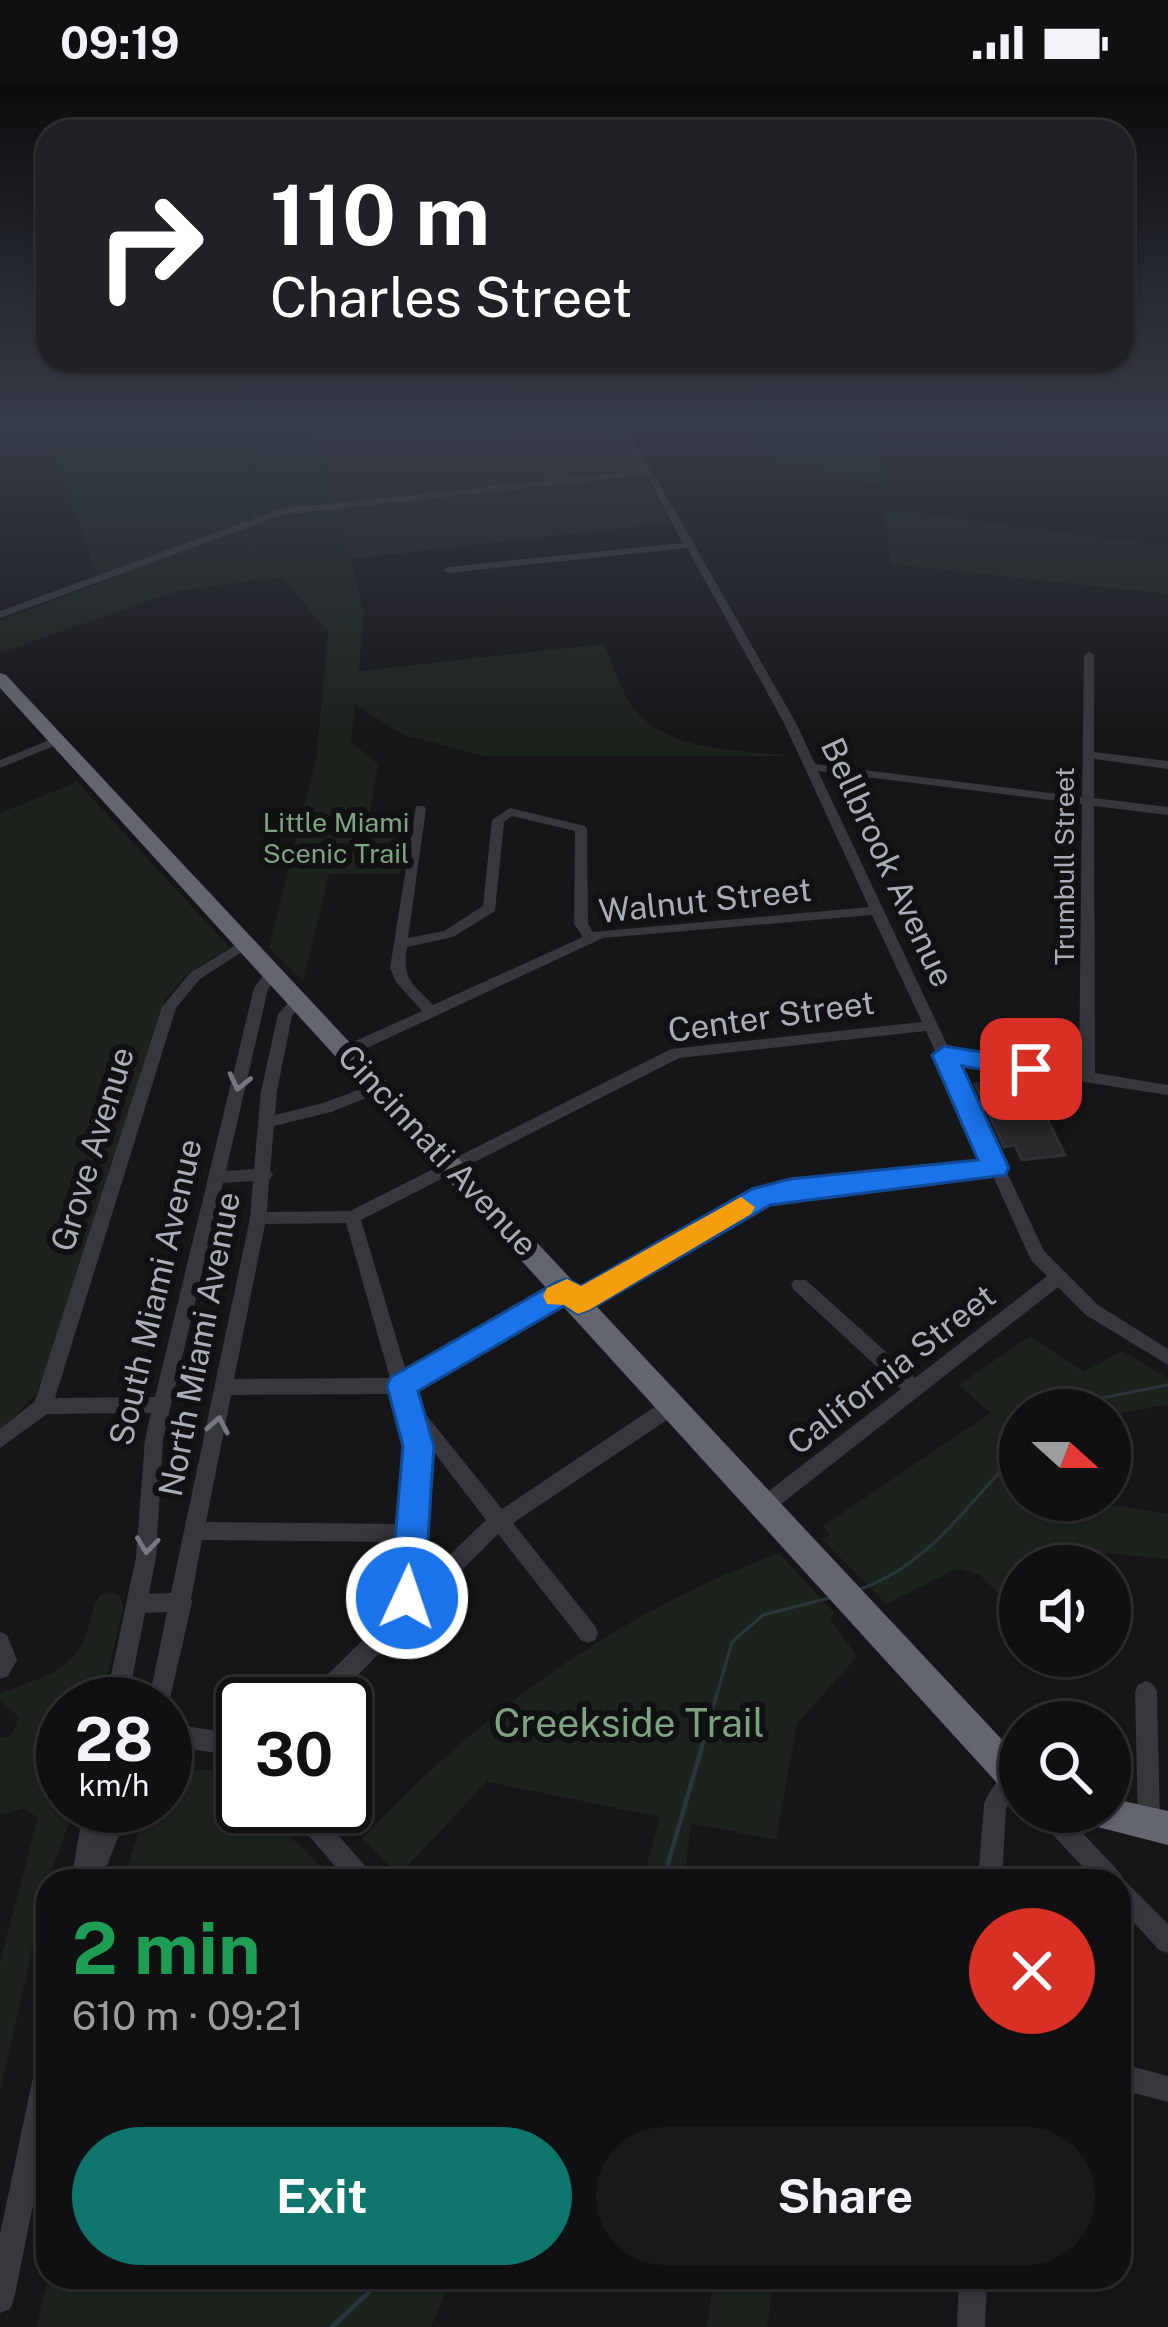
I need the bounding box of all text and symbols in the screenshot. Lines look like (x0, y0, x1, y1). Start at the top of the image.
text: 09:19 (60, 16, 180, 69)
text: 110 m (270, 165, 490, 264)
icon: right (72, 168, 228, 324)
text: Charles Street (270, 266, 633, 329)
street label: Bellbrook Avenue (814, 732, 962, 992)
street label: Trumbull Street (1048, 767, 1080, 965)
park label: Little Miami Scenic Trail (263, 806, 409, 869)
street label: Walnut Street (597, 870, 813, 930)
street label: Center Street (665, 983, 877, 1049)
pin (980, 1018, 1082, 1120)
icon: arrive (998, 1036, 1064, 1102)
street label: Cincinnati Avenue (331, 1037, 545, 1263)
street label: Grove Avenue (43, 1042, 141, 1256)
one-way arrow (228, 1071, 253, 1091)
street label: South Miami Avenue (101, 1135, 209, 1449)
street label: North Miami Avenue (151, 1189, 247, 1499)
street label: California Street (780, 1276, 1002, 1462)
north arrow (999, 1389, 1131, 1521)
map controls (999, 1389, 1131, 1833)
one-way arrow (204, 1416, 230, 1436)
position arrow (344, 1535, 470, 1661)
one-way arrow (134, 1536, 160, 1555)
button: sound (999, 1545, 1131, 1677)
speed limit sign: 30 (216, 1677, 372, 1833)
park label: Creekside Trail (493, 1700, 765, 1746)
button: search (999, 1701, 1131, 1833)
text: 28 (75, 1704, 153, 1775)
text: km/h (79, 1767, 149, 1803)
text: 2 min (72, 1906, 261, 1990)
button: close (969, 1908, 1095, 2034)
text: 610 m · 09:21 (72, 1993, 304, 2039)
button: Exit (72, 2127, 572, 2265)
button: Share (596, 2127, 1095, 2265)

